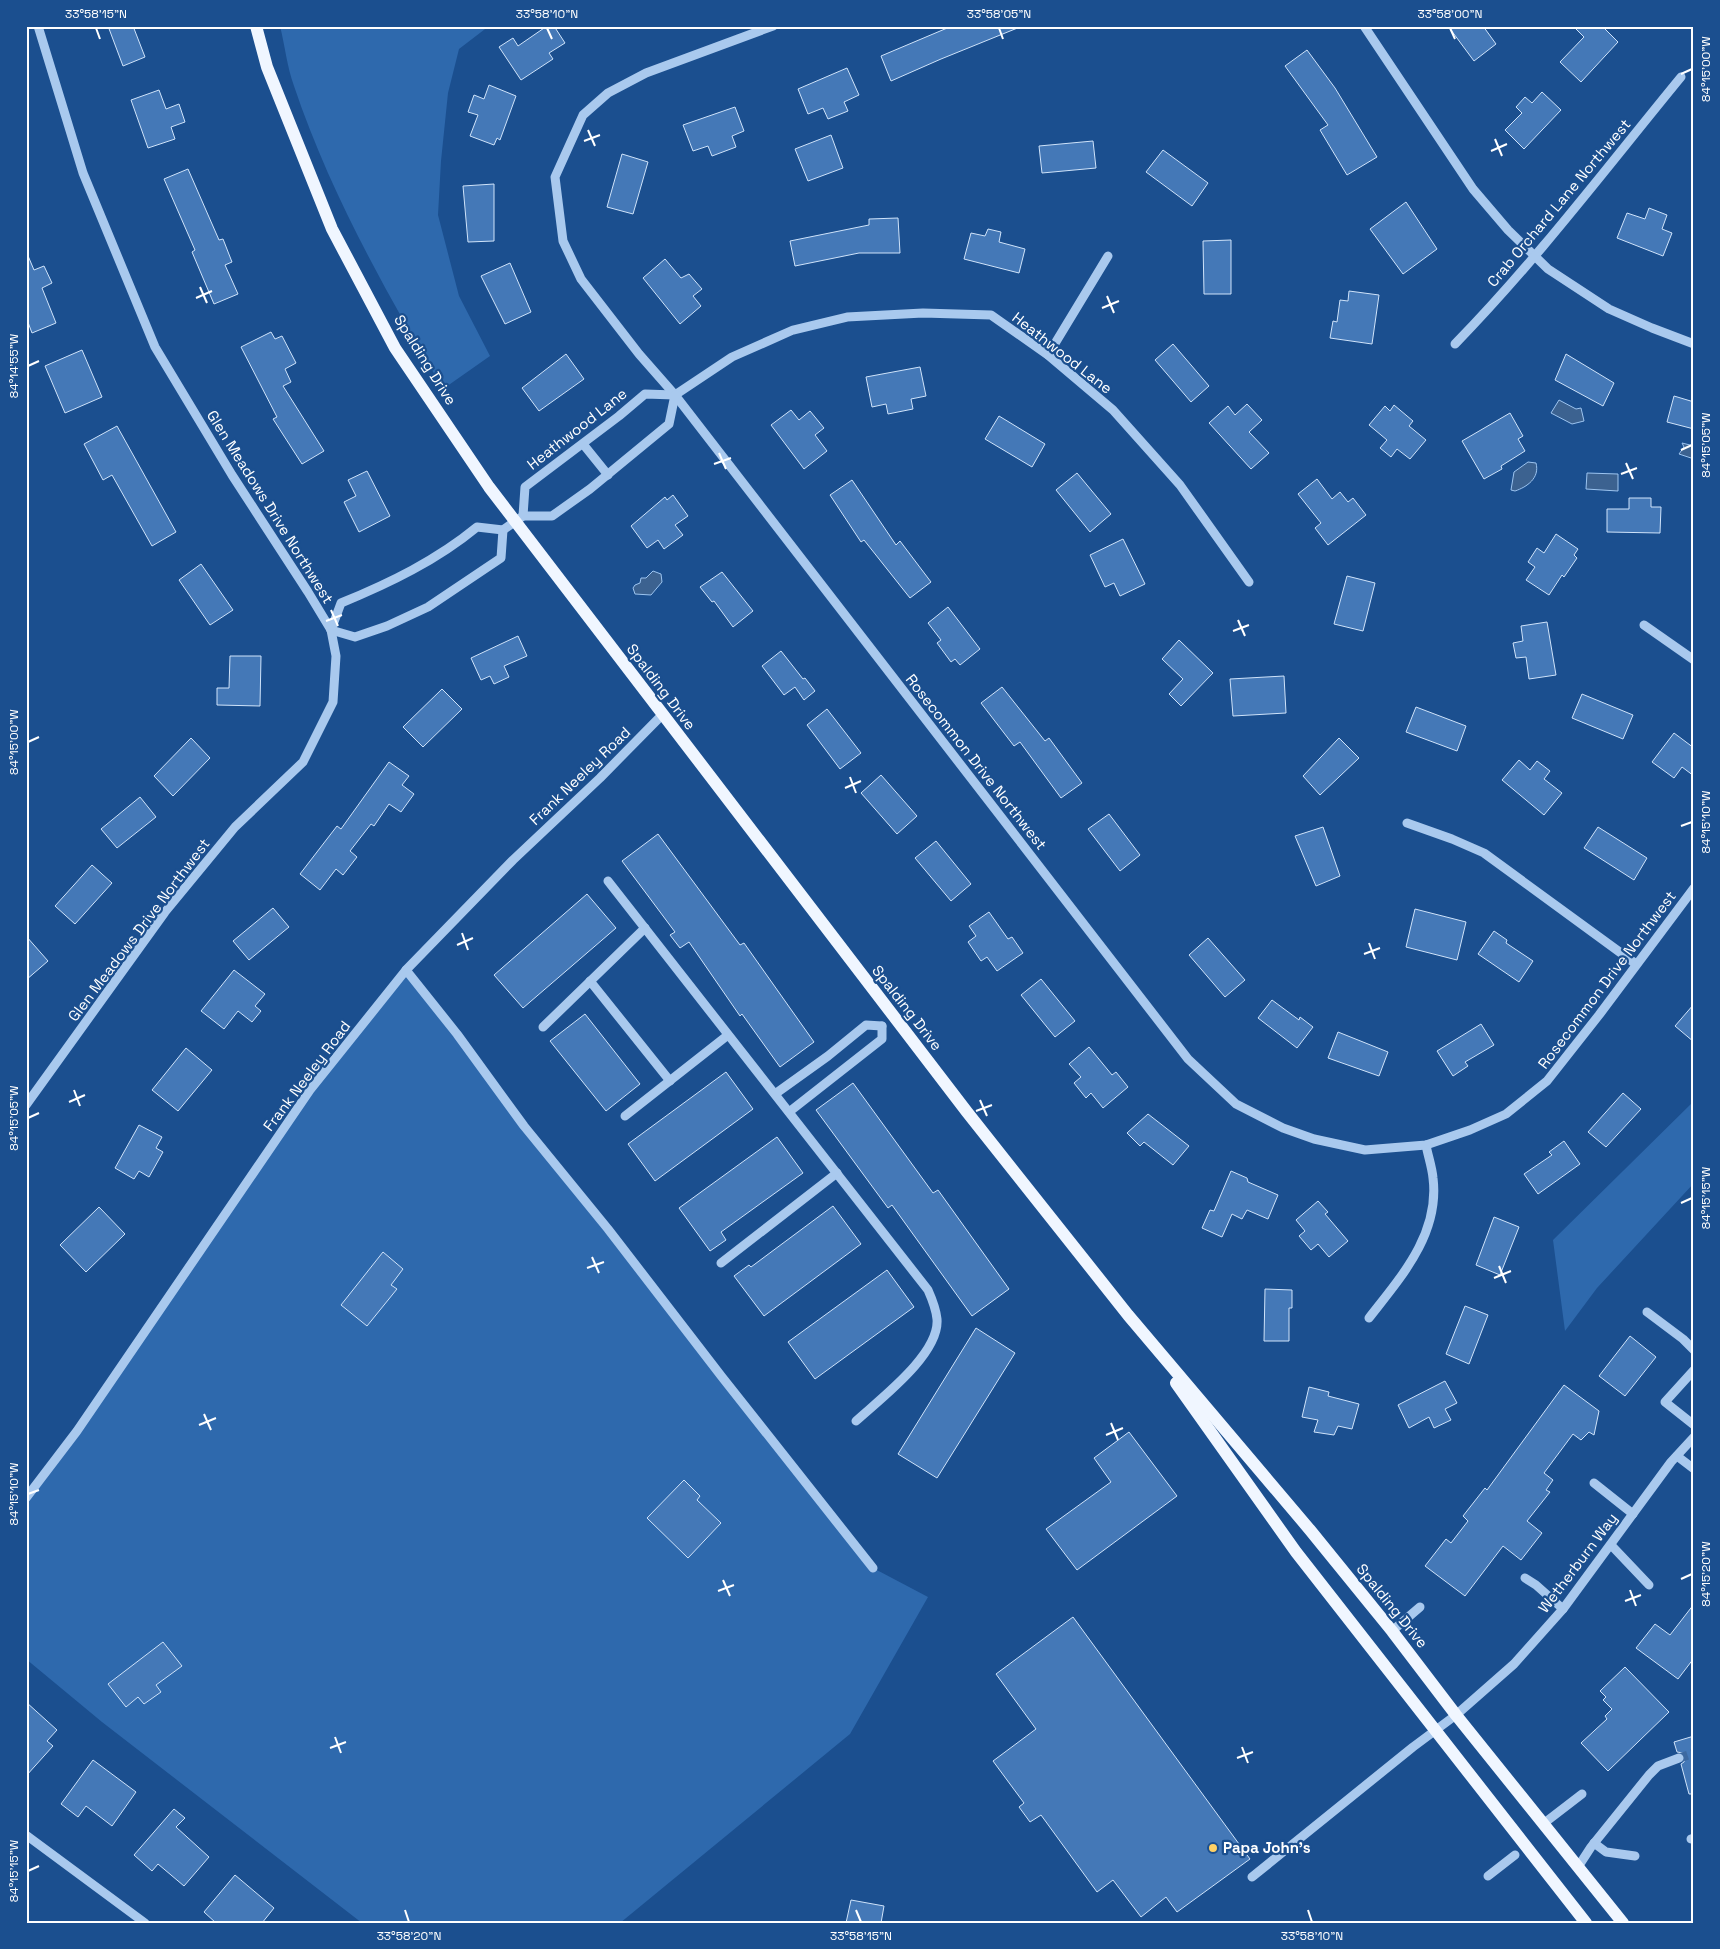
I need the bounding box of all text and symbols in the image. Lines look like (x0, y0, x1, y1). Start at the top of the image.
text: 33°58'15"N (65, 6, 127, 22)
text: 33°58'10"N (516, 6, 578, 22)
text: 33°58'05"N (967, 6, 1031, 22)
text: 33°58'00"N (1417, 6, 1483, 22)
text: 84°15'00"W (1698, 36, 1714, 102)
street label: Crab Orchard Lane Northwest (1483, 115, 1635, 290)
street label: Heathwood Lane (1009, 308, 1116, 398)
street label: Spalding Drive (390, 311, 461, 409)
text: 84°14'55"W (6, 333, 22, 398)
street label: Heathwood Lane (523, 384, 631, 474)
street label: Glen Meadows Drive Northwest (203, 407, 338, 607)
text: 84°15'05"W (1698, 412, 1714, 478)
street label: Spalding Drive (623, 640, 700, 734)
street label: Rosecommon Drive Northwest (902, 670, 1051, 853)
text: 84°15'00"W (6, 709, 22, 775)
street label: Frank Neeley Road (525, 722, 634, 829)
text: 84°15'10"W (1698, 790, 1714, 854)
street label: Glen Meadows Drive Northwest (64, 834, 214, 1025)
street label: Rosecommon Drive Northwest (1533, 887, 1680, 1072)
street label: Spalding Drive (868, 961, 947, 1054)
street label: Frank Neeley Road (259, 1017, 354, 1135)
text: 84°15'05"W (6, 1085, 22, 1151)
text: 84°15'15"W (1698, 1166, 1714, 1229)
text: 84°15'10"W (6, 1462, 22, 1526)
street label: Wetherburn Way (1534, 1509, 1621, 1616)
text: 84°15'20"W (1698, 1541, 1714, 1607)
street label: Spalding Drive (1353, 1560, 1432, 1652)
place label: Papa John's (1223, 1838, 1311, 1857)
text: 84°15'15"W (6, 1839, 22, 1902)
marker: Papa John's (1207, 1842, 1219, 1854)
text: 33°58'20"N (377, 1928, 441, 1944)
text: 33°58'15"N (830, 1928, 892, 1944)
text: 33°58'10"N (1281, 1928, 1343, 1944)

